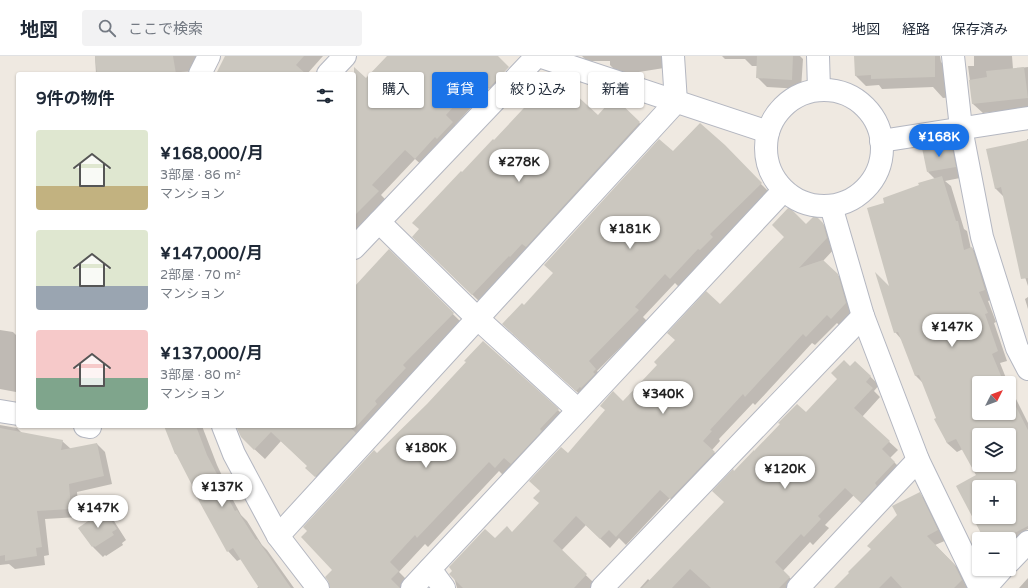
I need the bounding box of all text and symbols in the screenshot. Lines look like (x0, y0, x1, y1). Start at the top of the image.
search box (82, 10, 362, 46)
icon: search (96, 17, 118, 39)
text: 地図 (20, 19, 58, 41)
text: ここで検索 (128, 20, 203, 38)
text: 地図 (852, 21, 880, 38)
text: 経路 (902, 21, 930, 38)
text: 保存済み (952, 21, 1008, 38)
chip: 購入 (368, 72, 424, 108)
chip: 賃貸 (432, 72, 488, 108)
chip: 絞り込み (496, 72, 580, 108)
chip: 新着 (588, 72, 644, 108)
icon: filters (314, 85, 336, 107)
text: 9件の物件 (36, 88, 115, 109)
pin: ¥168K (911, 124, 967, 158)
text: ¥168K (918, 129, 960, 145)
text: ¥168,000/月 (160, 143, 264, 164)
icon: home (68, 146, 116, 194)
pin: ¥278K (491, 149, 547, 183)
text: ¥278K (498, 154, 540, 170)
text: 3部屋 · 86 m² (160, 167, 241, 183)
text: マンション (160, 186, 225, 202)
pin: ¥181K (602, 216, 658, 250)
text: ¥181K (609, 221, 651, 237)
text: ¥147,000/月 (160, 243, 263, 264)
icon: home (68, 246, 116, 294)
text: 2部屋 · 70 m² (160, 267, 241, 283)
text: マンション (160, 286, 225, 302)
pin: ¥147K (924, 314, 980, 348)
text: ¥147K (931, 319, 973, 335)
text: ¥137,000/月 (160, 343, 263, 364)
icon: home (68, 346, 116, 394)
text: 3部屋 · 80 m² (160, 367, 241, 383)
north arrow (972, 376, 1016, 420)
map controls (972, 376, 1016, 576)
pin: ¥340K (635, 381, 691, 415)
text: マンション (160, 386, 225, 402)
text: ¥340K (642, 386, 684, 402)
button: layers (972, 428, 1016, 472)
pin: ¥180K (398, 435, 454, 469)
text: ¥180K (405, 440, 447, 456)
pin: ¥120K (757, 456, 813, 490)
text: ¥120K (764, 461, 806, 477)
pin: ¥137K (194, 474, 250, 508)
text: ¥137K (201, 479, 243, 495)
button: + (972, 480, 1016, 524)
pin: ¥147K (70, 495, 126, 529)
text: ¥147K (77, 500, 119, 516)
button: − (972, 532, 1016, 576)

